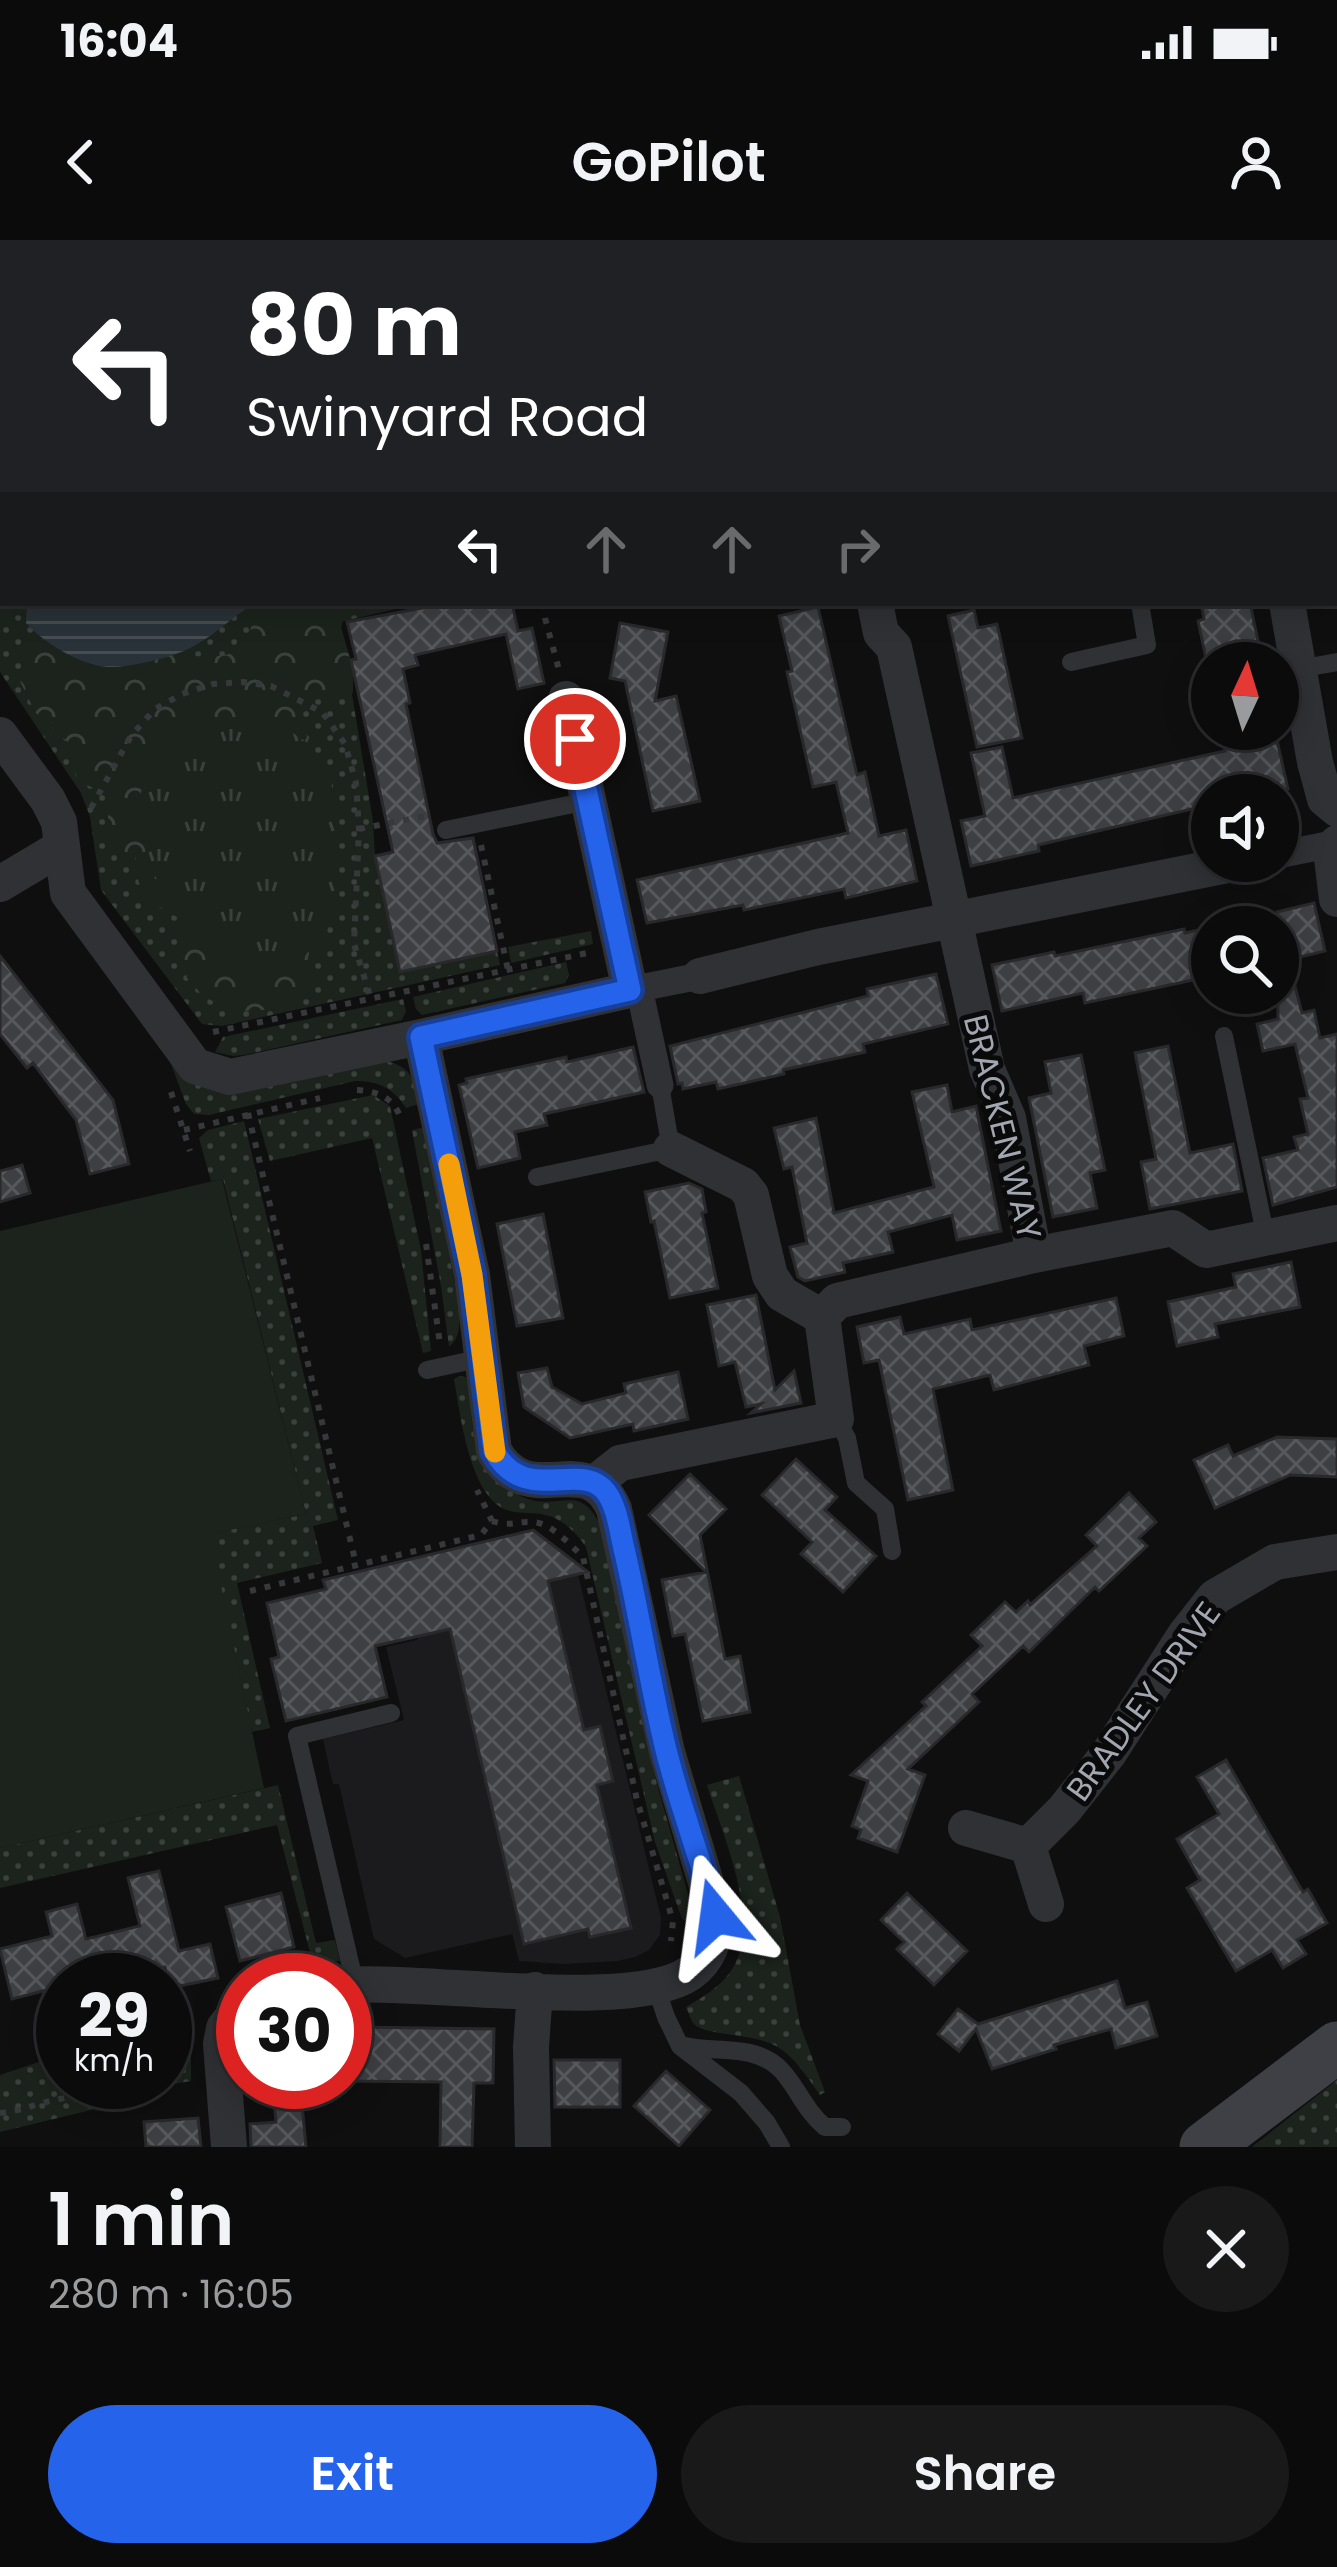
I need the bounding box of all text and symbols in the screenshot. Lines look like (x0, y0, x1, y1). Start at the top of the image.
text: 16:04 (60, 10, 178, 73)
text: GoPilot (571, 124, 766, 200)
icon: back (48, 129, 114, 195)
icon: person (1223, 129, 1289, 195)
text: 80 m (246, 267, 462, 384)
icon: left (48, 288, 204, 444)
text: Swinyard Road (246, 379, 648, 455)
icon: left (447, 516, 513, 582)
icon: ahead (573, 516, 639, 582)
icon: ahead (699, 516, 765, 582)
icon: right (825, 516, 891, 582)
north arrow (1191, 642, 1299, 750)
map controls (1191, 642, 1299, 1014)
pin (524, 688, 626, 790)
icon: arrive (542, 706, 608, 772)
button: sound (1191, 774, 1299, 882)
button: search (1191, 906, 1299, 1014)
street label: BRACKEN WAY (952, 1010, 1053, 1245)
street label: BRADLEY DRIVE (1055, 1592, 1232, 1811)
position arrow (653, 1853, 779, 1979)
speed limit sign: 30 (216, 1953, 372, 2109)
text: 29 (78, 1974, 150, 2058)
text: km/h (74, 2039, 154, 2082)
text: 1 min (48, 2169, 234, 2270)
button: close (1163, 2186, 1289, 2312)
text: 280 m · 16:05 (48, 2267, 294, 2322)
button: Exit (48, 2405, 657, 2543)
button: Share (681, 2405, 1289, 2543)

